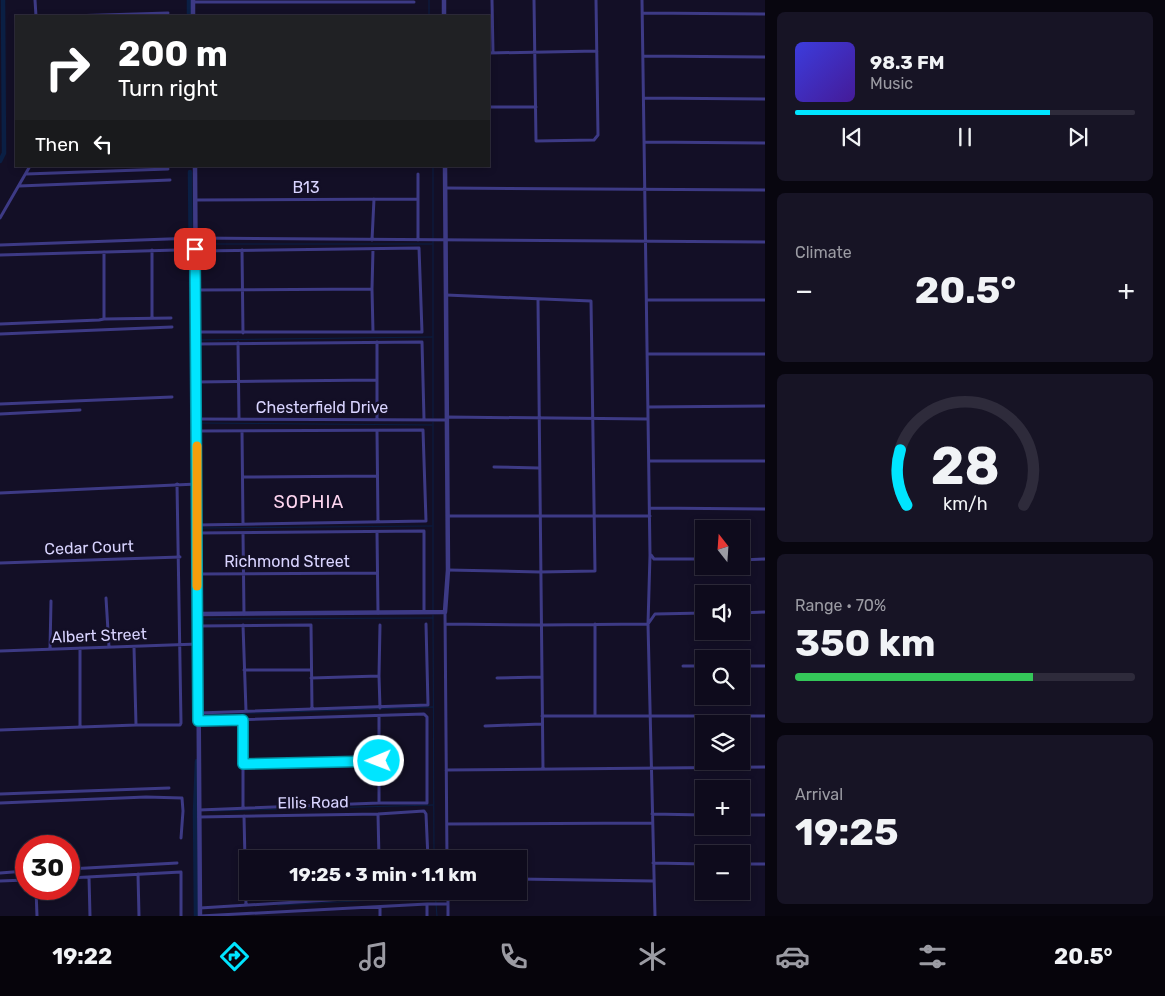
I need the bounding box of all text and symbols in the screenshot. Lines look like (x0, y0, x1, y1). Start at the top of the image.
text: 200 m (118, 33, 228, 75)
icon: right (35, 35, 100, 100)
text: 98.3 FM (870, 51, 944, 74)
text: Music (870, 74, 913, 93)
text: Turn right (118, 75, 218, 102)
icon: previous (838, 123, 866, 151)
icon: pause (951, 123, 979, 151)
icon: next (1064, 123, 1092, 151)
icon: left (89, 130, 117, 158)
text: Then (35, 133, 79, 156)
street label: B13 (292, 178, 320, 197)
pin (174, 228, 216, 270)
icon: arrive (181, 235, 209, 263)
text: Climate (795, 243, 852, 262)
text: 20.5° (915, 267, 1016, 313)
text: − (795, 274, 813, 307)
text: + (1118, 274, 1135, 307)
street label: Chesterfield Drive (256, 398, 388, 417)
text: 28 (930, 435, 1000, 497)
district label: SOPHIA (274, 491, 344, 513)
text: km/h (943, 493, 987, 514)
north arrow (695, 520, 750, 575)
map controls (695, 520, 750, 900)
street label: Cedar Court (44, 536, 134, 559)
street label: Richmond Street (224, 552, 350, 571)
button: sound (695, 585, 750, 640)
text: Range · 70% (795, 596, 886, 615)
text: 350 km (795, 620, 936, 666)
street label: Albert Street (51, 624, 147, 647)
button: search (695, 650, 750, 705)
button: layers (695, 715, 750, 770)
position arrow (352, 734, 404, 786)
button: + (695, 780, 750, 835)
text: Arrival (795, 785, 843, 804)
street label: Ellis Road (277, 792, 349, 813)
text: 19:25 (795, 809, 899, 855)
speed limit sign: 30 (15, 835, 80, 900)
button: − (695, 845, 750, 900)
text: 19:25 · 3 min · 1.1 km (289, 863, 477, 886)
icon: directions (217, 939, 252, 974)
icon: music (356, 939, 391, 974)
icon: phone (496, 939, 531, 974)
icon: climate (635, 939, 670, 974)
icon: car (775, 939, 810, 974)
icon: filters (915, 939, 950, 974)
text: 19:22 (52, 943, 112, 970)
text: 20.5° (1054, 943, 1113, 970)

